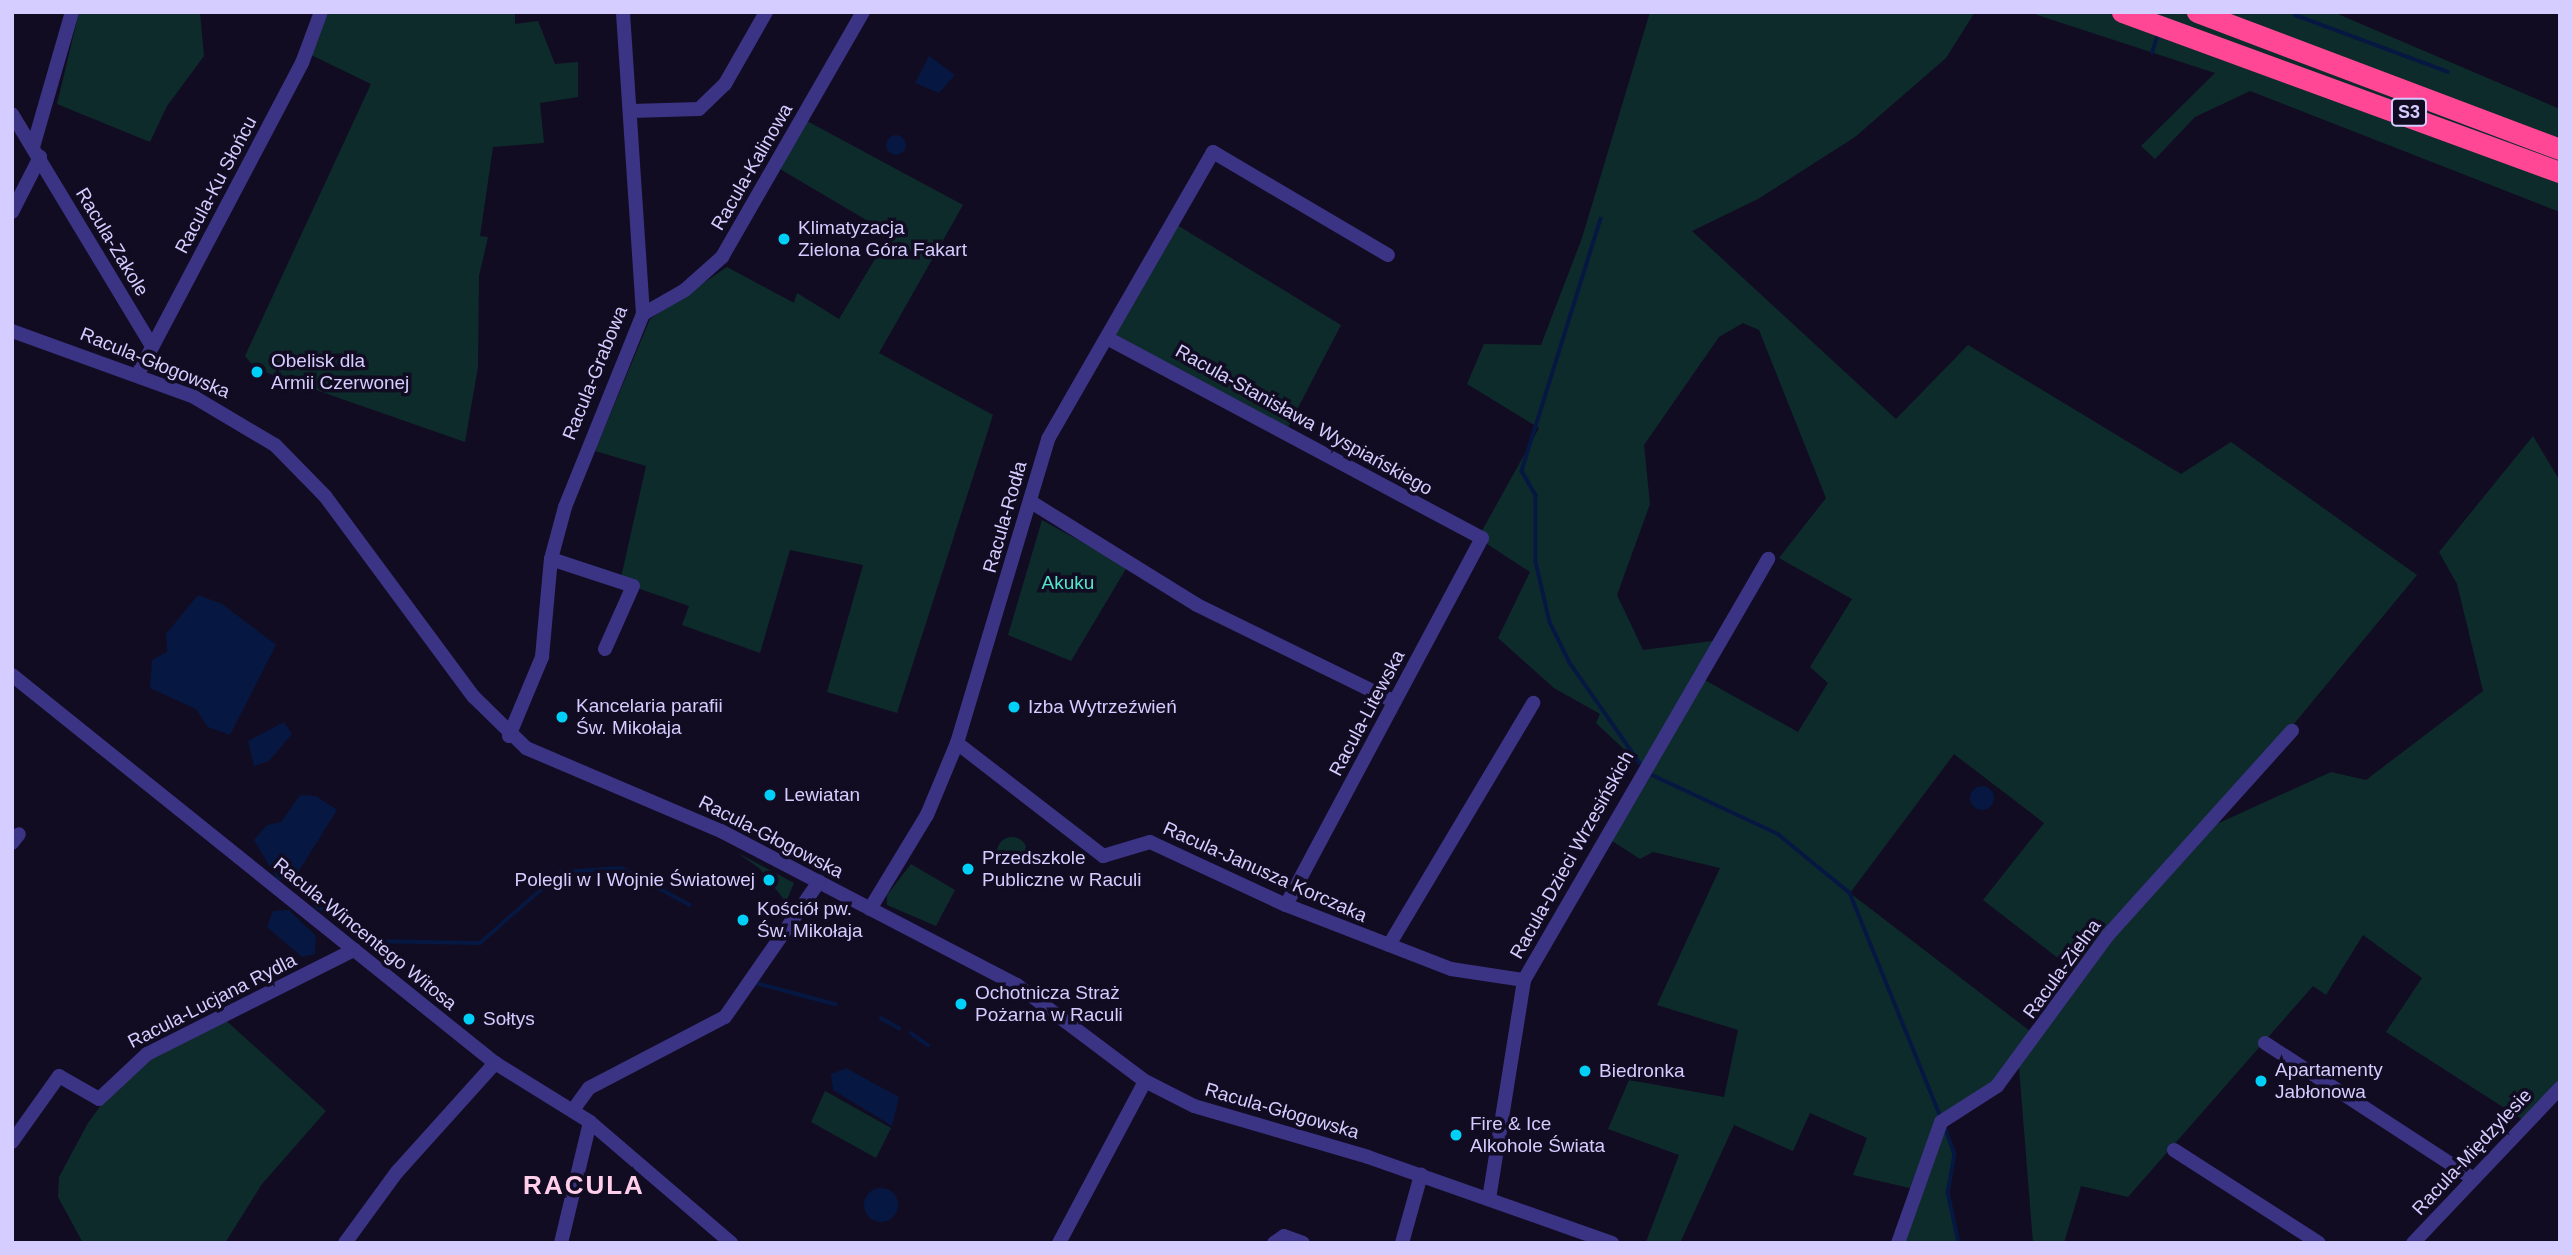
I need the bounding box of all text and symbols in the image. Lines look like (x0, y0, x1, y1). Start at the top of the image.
road number: S3 (2390, 98, 2428, 127)
street label: Racula-Kalinowa (706, 100, 798, 234)
street label: Racula-Ku Słońcu (170, 113, 262, 257)
street label: Racula-Zakole (71, 184, 153, 300)
place label: Klimatyzacja Zielona Góra Fakart (798, 217, 967, 261)
marker: Klimatyzacja Zielona Góra Fakart (776, 231, 792, 247)
street label: Racula-Grabowa (558, 303, 632, 443)
street label: Racula-Głogowska (77, 323, 233, 403)
street label: Racula-Stanisława Wyspiańskiego (1172, 340, 1436, 500)
place label: Obelisk dla Armii Czerwonej (271, 350, 409, 394)
marker: Obelisk dla Armii Czerwonej (249, 364, 265, 380)
street label: Racula-Rodła (978, 459, 1032, 575)
park label: Akuku (1042, 572, 1094, 594)
street label: Racula-Litewska (1324, 646, 1410, 780)
place label: Kancelaria parafii Św. Mikołaja (576, 695, 723, 739)
place label: Izba Wytrzeźwień (1028, 696, 1177, 718)
marker: Izba Wytrzeźwień (1006, 699, 1022, 715)
marker: Kancelaria parafii Św. Mikołaja (554, 709, 570, 725)
street label: Racula-Dzieci Wrzesińskich (1505, 747, 1639, 963)
place label: Lewiatan (784, 784, 860, 806)
marker: Lewiatan (762, 787, 778, 803)
street label: Racula-Głogowska (695, 791, 847, 883)
street label: Racula-Janusza Korczaka (1160, 817, 1370, 927)
place label: Przedszkole Publiczne w Raculi (982, 847, 1141, 891)
street label: Racula-Wincentego Witosa (269, 853, 461, 1015)
marker: Przedszkole Publiczne w Raculi (960, 861, 976, 877)
place label: Polegli w I Wojnie Światowej (515, 869, 755, 891)
marker: Polegli w I Wojnie Światowej (761, 872, 777, 888)
place label: Kościół pw. Św. Mikołaja (757, 898, 863, 942)
marker: Kościół pw. Św. Mikołaja (735, 912, 751, 928)
street label: Racula-Zielna (2018, 915, 2106, 1023)
street label: Racula-Lucjana Rydla (124, 949, 300, 1053)
place label: Ochotnicza Straż Pożarna w Raculi (975, 982, 1123, 1026)
marker: Ochotnicza Straż Pożarna w Raculi (953, 996, 969, 1012)
place label: Sołtys (483, 1008, 535, 1030)
marker: Sołtys (461, 1011, 477, 1027)
place label: Apartamenty Jabłonowa (2275, 1059, 2383, 1103)
place label: Biedronka (1599, 1060, 1685, 1082)
marker: Biedronka (1577, 1063, 1593, 1079)
marker: Apartamenty Jabłonowa (2253, 1073, 2269, 1089)
street label: Racula-Głogowska (1202, 1078, 1362, 1144)
street label: Racula-Międzylesie (2407, 1084, 2537, 1220)
place label: Fire & Ice Alkohole Świata (1470, 1113, 1605, 1157)
marker: Fire & Ice Alkohole Świata (1448, 1127, 1464, 1143)
district label: RACULA (524, 1170, 644, 1202)

